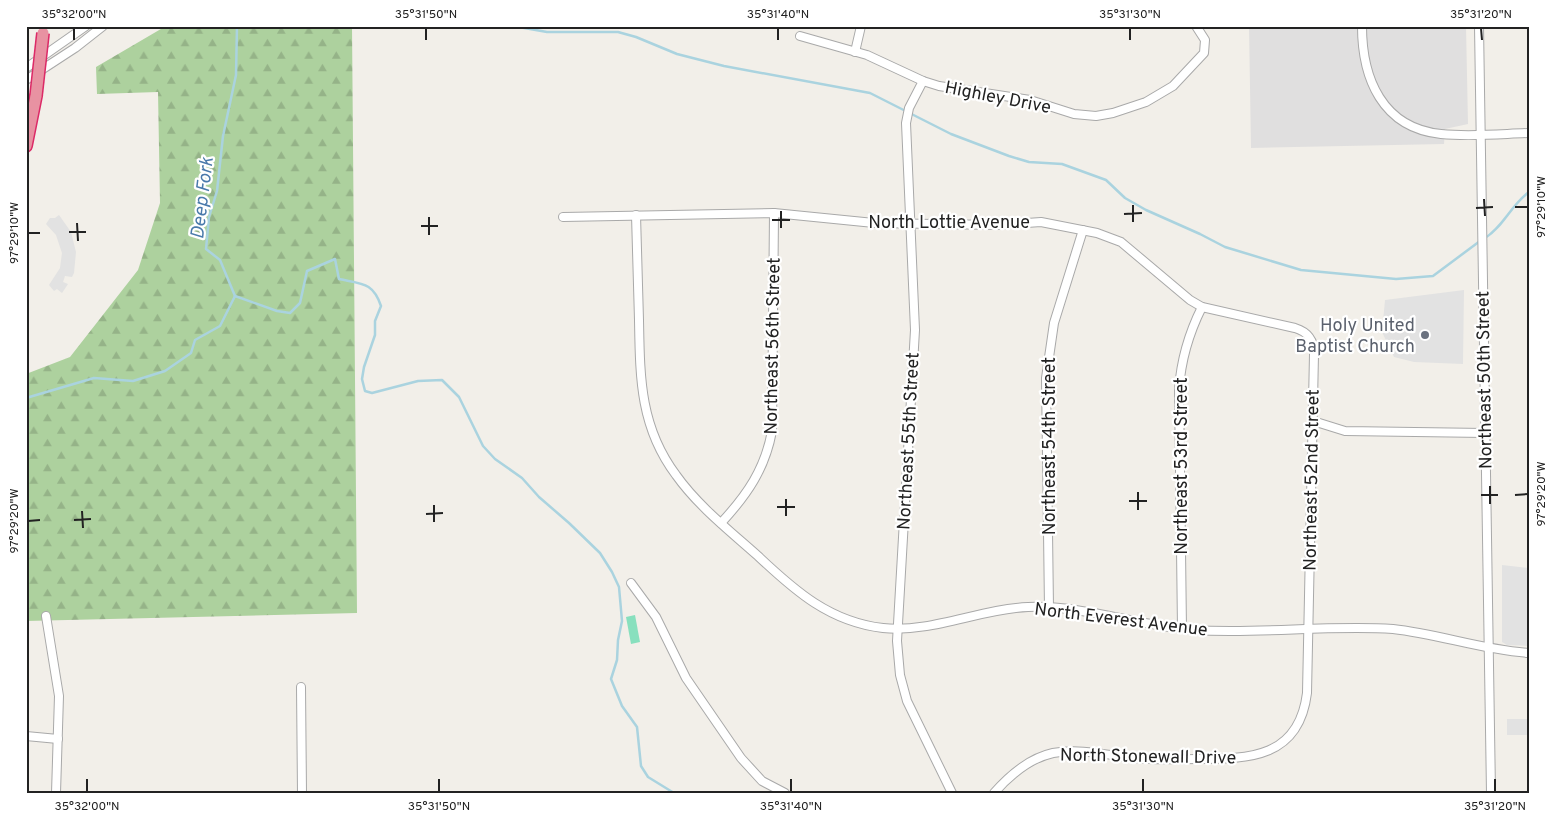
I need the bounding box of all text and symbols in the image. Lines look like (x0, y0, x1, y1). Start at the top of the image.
text: 35°32'00"N (41, 7, 107, 23)
text: 35°31'50"N (395, 7, 457, 23)
text: 35°31'40"N (747, 7, 809, 23)
text: 35°31'30"N (1099, 7, 1161, 23)
text: 35°31'20"N (1450, 7, 1512, 23)
street label: Highley Drive (943, 77, 1053, 120)
water label: Deep Fork (186, 155, 220, 241)
text: 97°29'10"W (1534, 176, 1550, 238)
text: 97°29'10"W (7, 202, 23, 264)
street label: North Lottie Avenue (868, 212, 1030, 235)
street label: Northeast 56th Street (760, 257, 787, 435)
street label: Northeast 50th Street (1472, 291, 1499, 469)
place label: Holy United Baptist Church (1295, 315, 1415, 359)
marker: Holy United Baptist Church (1419, 329, 1431, 341)
street label: Northeast 55th Street (893, 352, 926, 531)
street label: Northeast 54th Street (1039, 357, 1062, 535)
street label: Northeast 53rd Street (1171, 377, 1194, 555)
street label: Northeast 52nd Street (1299, 389, 1326, 571)
text: 97°29'20"W (1534, 461, 1550, 527)
text: 97°29'20"W (7, 488, 23, 554)
street label: North Everest Avenue (1033, 598, 1209, 643)
street label: North Stonewall Drive (1060, 744, 1236, 771)
text: 35°32'00"N (54, 799, 120, 815)
text: 35°31'50"N (408, 799, 470, 815)
text: 35°31'40"N (760, 799, 822, 815)
text: 35°31'30"N (1112, 799, 1174, 815)
text: 35°31'20"N (1464, 799, 1526, 815)

